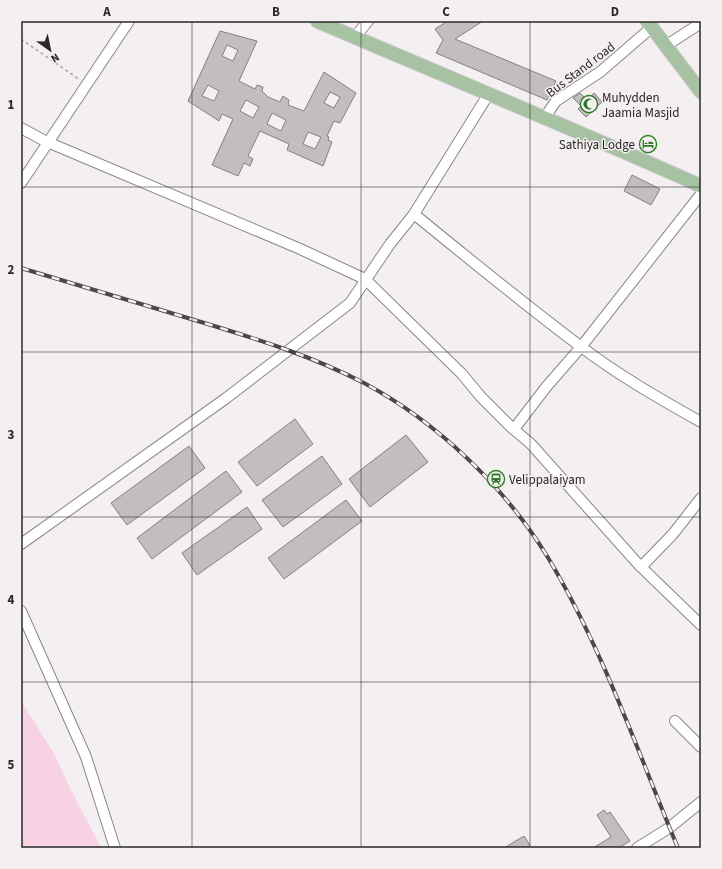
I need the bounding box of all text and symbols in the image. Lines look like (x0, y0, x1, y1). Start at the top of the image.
text: A (102, 3, 111, 21)
text: B (272, 3, 280, 21)
text: C (442, 3, 450, 21)
text: D (611, 3, 619, 21)
north arrow (30, 30, 70, 70)
street label: Bus Stand road (542, 38, 619, 102)
text: N (48, 50, 62, 66)
place label: Muhydden Jaamia Masjid (602, 89, 680, 122)
mosque icon: Muhydden Jaamia Masjid (579, 94, 599, 114)
text: 1 (8, 96, 15, 114)
hotel icon: Sathiya Lodge (638, 134, 658, 154)
place label: Sathiya Lodge (559, 136, 635, 154)
text: 2 (8, 261, 15, 279)
text: 3 (8, 426, 15, 444)
station icon: Velippalaiyam (486, 469, 506, 489)
place label: Velippalaiyam (509, 471, 585, 489)
text: 4 (8, 591, 15, 609)
text: 5 (8, 756, 15, 774)

